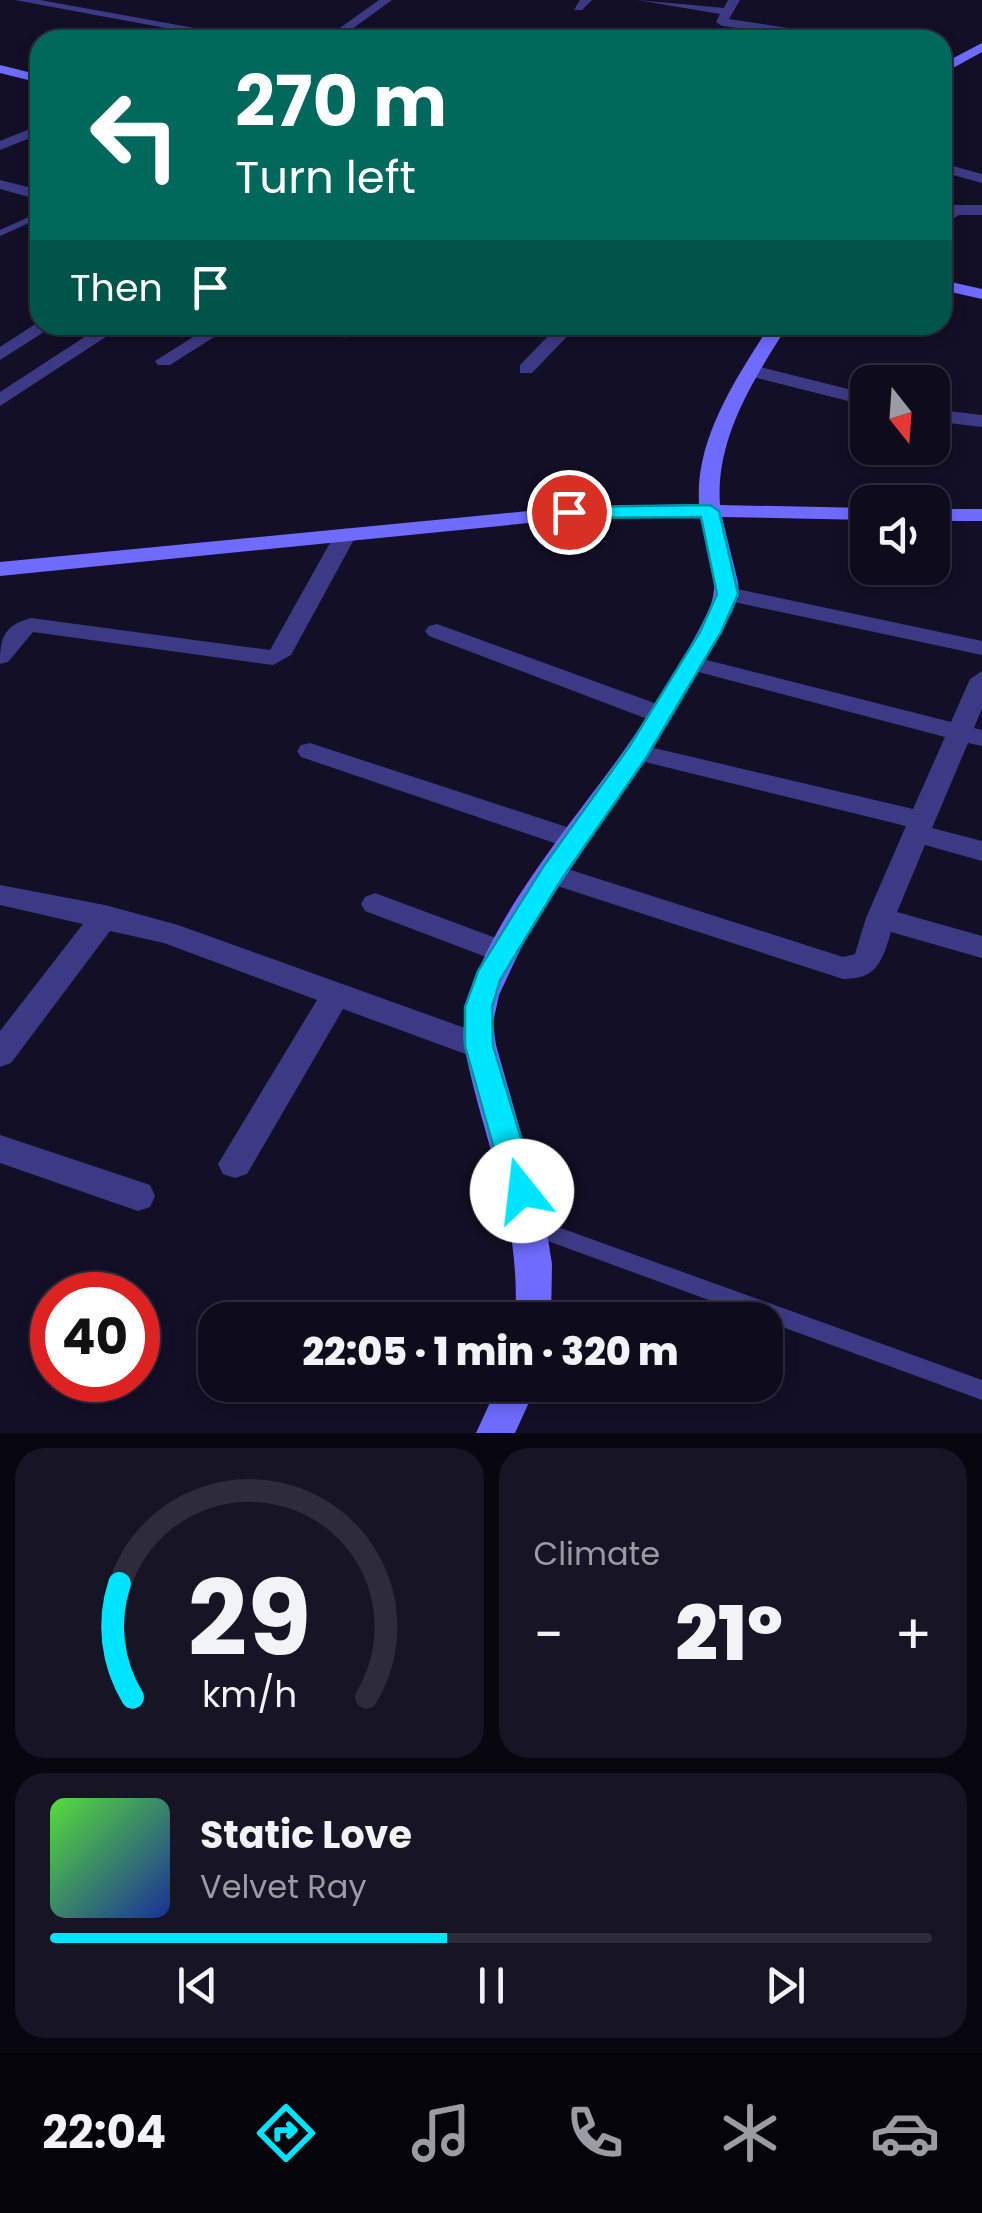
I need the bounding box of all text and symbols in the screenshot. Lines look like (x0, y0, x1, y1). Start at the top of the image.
text: 270 m (235, 52, 447, 151)
icon: left (70, 70, 200, 200)
text: Turn left (235, 146, 416, 209)
icon: arrive (183, 260, 238, 315)
text: Then (70, 261, 163, 314)
north arrow (850, 365, 950, 465)
map controls (850, 365, 950, 585)
pin (527, 470, 612, 555)
icon: arrive (542, 485, 597, 540)
button: sound (850, 485, 950, 585)
position arrow (470, 1139, 574, 1243)
speed limit sign: 40 (30, 1272, 160, 1402)
text: 22:05 · 1 min · 320 m (302, 1325, 679, 1378)
text: Climate (534, 1531, 660, 1576)
text: 29 (188, 1546, 311, 1691)
text: 21° (675, 1581, 783, 1686)
text: − (534, 1596, 564, 1673)
text: + (894, 1596, 932, 1673)
text: km/h (202, 1669, 297, 1720)
text: Static Love (200, 1808, 412, 1861)
text: Velvet Ray (200, 1864, 366, 1909)
icon: previous (170, 1958, 225, 2013)
icon: pause (464, 1958, 519, 2013)
icon: next (758, 1958, 813, 2013)
icon: directions (251, 2098, 321, 2168)
icon: music (406, 2098, 476, 2168)
icon: phone (560, 2098, 630, 2168)
icon: climate (715, 2098, 785, 2168)
icon: car (870, 2098, 940, 2168)
text: 22:04 (42, 2101, 166, 2164)

